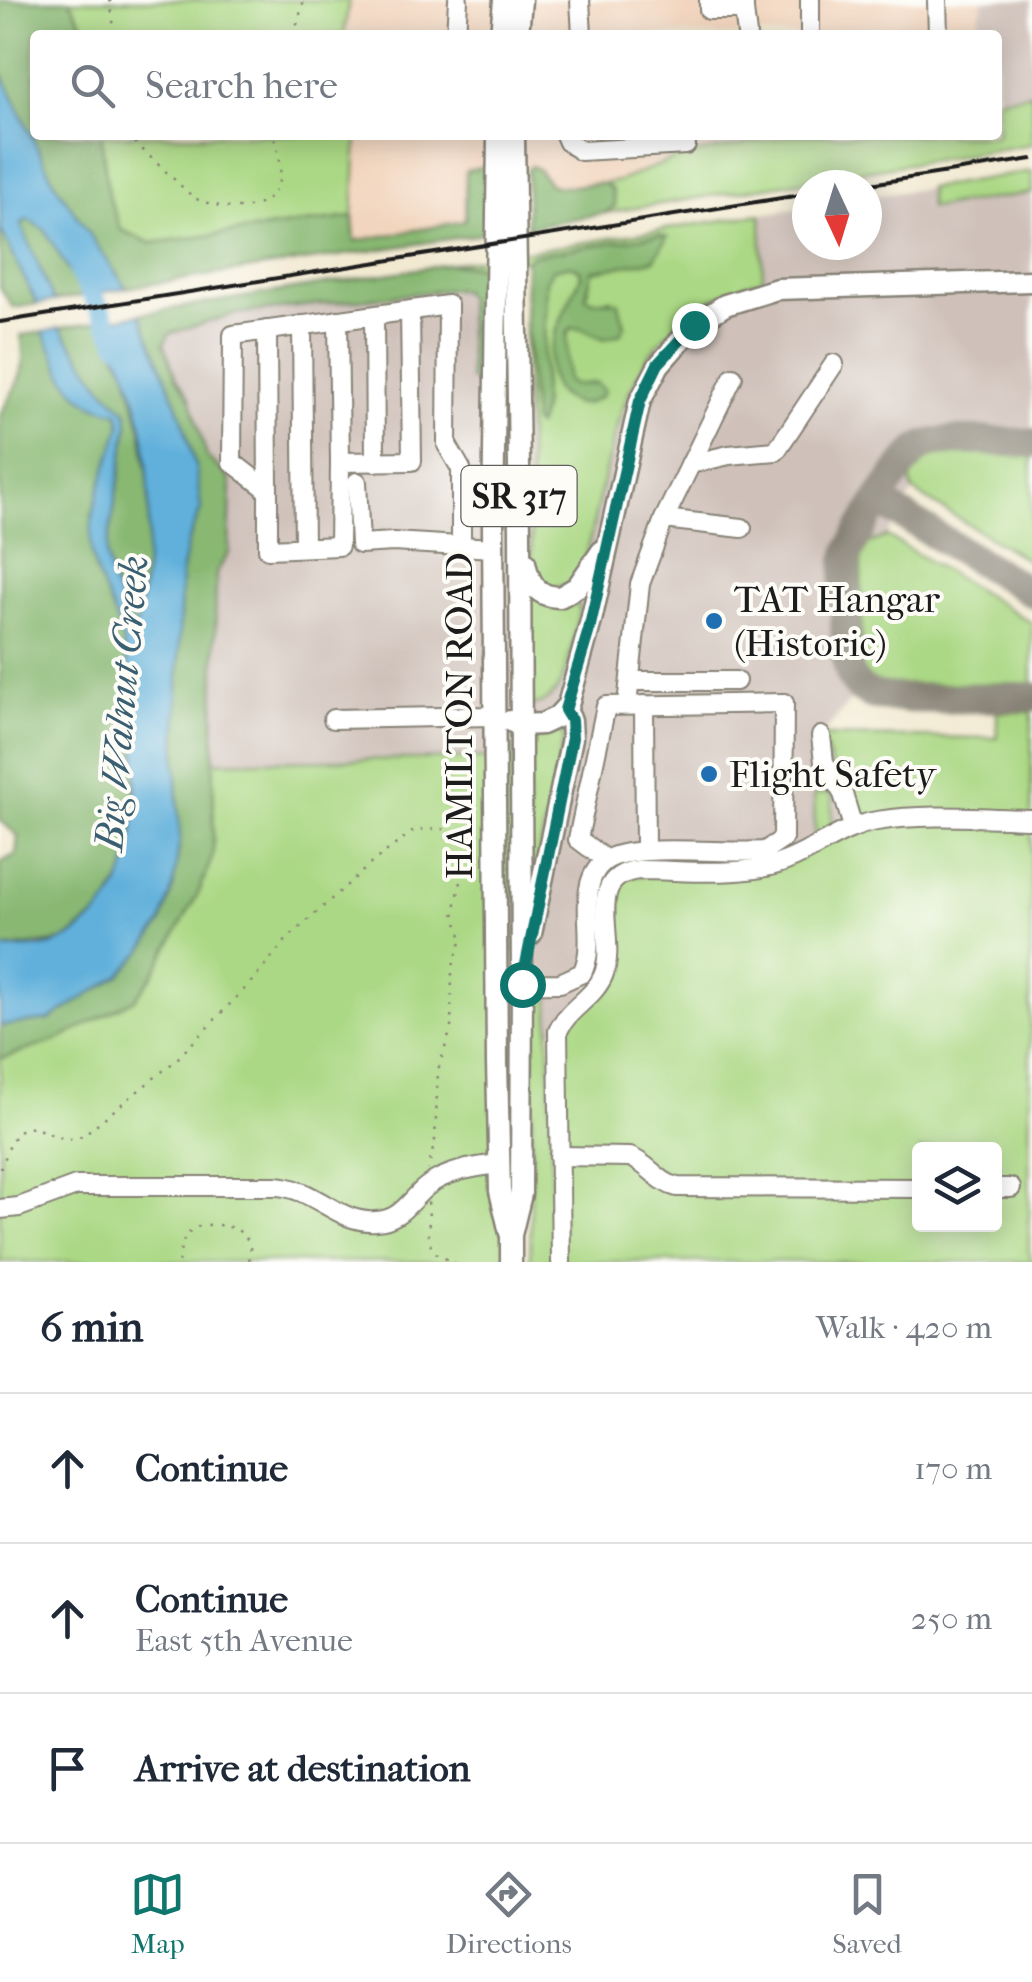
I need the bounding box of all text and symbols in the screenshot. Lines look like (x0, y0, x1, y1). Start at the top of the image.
search box (30, 30, 1002, 140)
icon: search (65, 58, 120, 113)
text: Search here (145, 63, 338, 108)
north arrow (792, 170, 882, 260)
route end (672, 303, 718, 349)
road number: SR 317 (462, 466, 576, 526)
street label: HAMILTON ROAD (437, 552, 482, 880)
water label: Big Walnut Creek (86, 553, 158, 855)
place label: TAT Hangar (Historic) (734, 577, 941, 666)
marker: TAT Hangar (Historic) (703, 610, 725, 632)
place label: Flight Safety (729, 752, 938, 797)
marker: Flight Safety (698, 763, 720, 785)
route start (500, 962, 546, 1008)
map controls (912, 1142, 1002, 1232)
button: layers (912, 1142, 1002, 1232)
text: 6 min (40, 1303, 143, 1352)
text: Walk · 420 m (816, 1309, 992, 1346)
icon: ahead (40, 1441, 95, 1496)
text: Continue (135, 1446, 288, 1491)
text: 170 m (914, 1450, 992, 1487)
text: Continue (135, 1577, 288, 1622)
icon: ahead (40, 1591, 95, 1646)
text: 250 m (911, 1600, 992, 1637)
text: East 5th Avenue (135, 1622, 353, 1659)
icon: arrive (40, 1741, 95, 1796)
text: Arrive at destination (135, 1746, 471, 1791)
tab: Map (130, 1867, 185, 1960)
tab: Directions (446, 1867, 572, 1960)
tab: Saved (832, 1867, 902, 1960)

